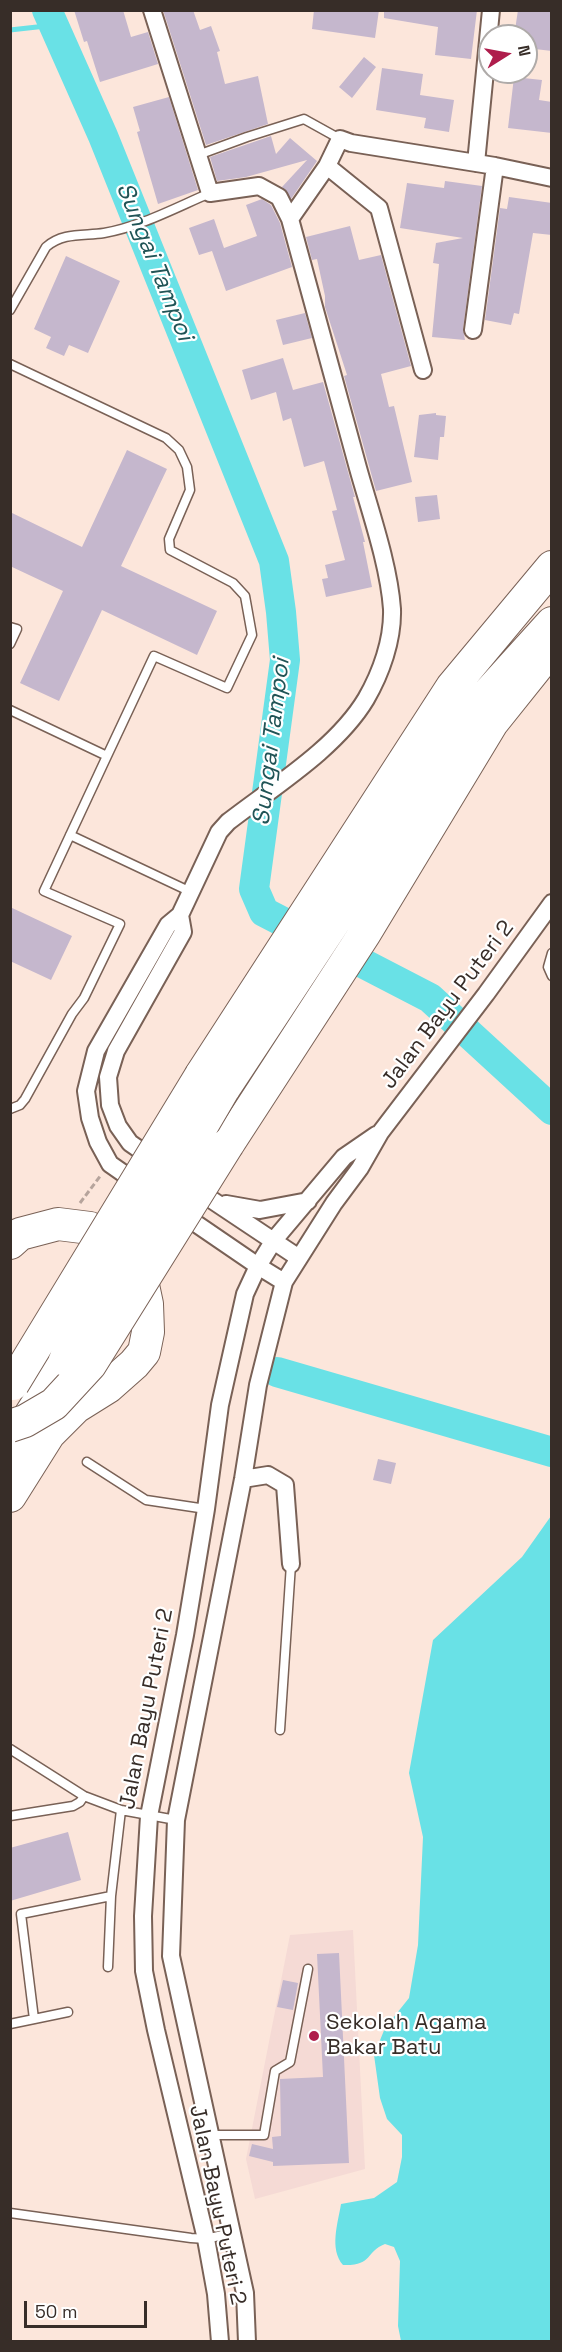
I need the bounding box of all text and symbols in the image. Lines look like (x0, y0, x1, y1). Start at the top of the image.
north arrow (478, 24, 538, 84)
text: N (513, 44, 536, 58)
water label: Sungai Tampoi (109, 179, 199, 345)
water label: Sungai Tampoi (247, 657, 297, 827)
street label: Jalan Bayu Puteri 2 (376, 916, 520, 1094)
street label: Jalan Bayu Puteri 2 (115, 1606, 179, 1812)
place label: Sekolah Agama Bakar Batu (326, 2010, 487, 2062)
marker: Sekolah Agama Bakar Batu (307, 2029, 321, 2043)
street label: Jalan Bayu Puteri 2 (183, 2103, 251, 2307)
scale bar (27, 2289, 150, 2327)
text: 50 m (35, 2300, 77, 2323)

